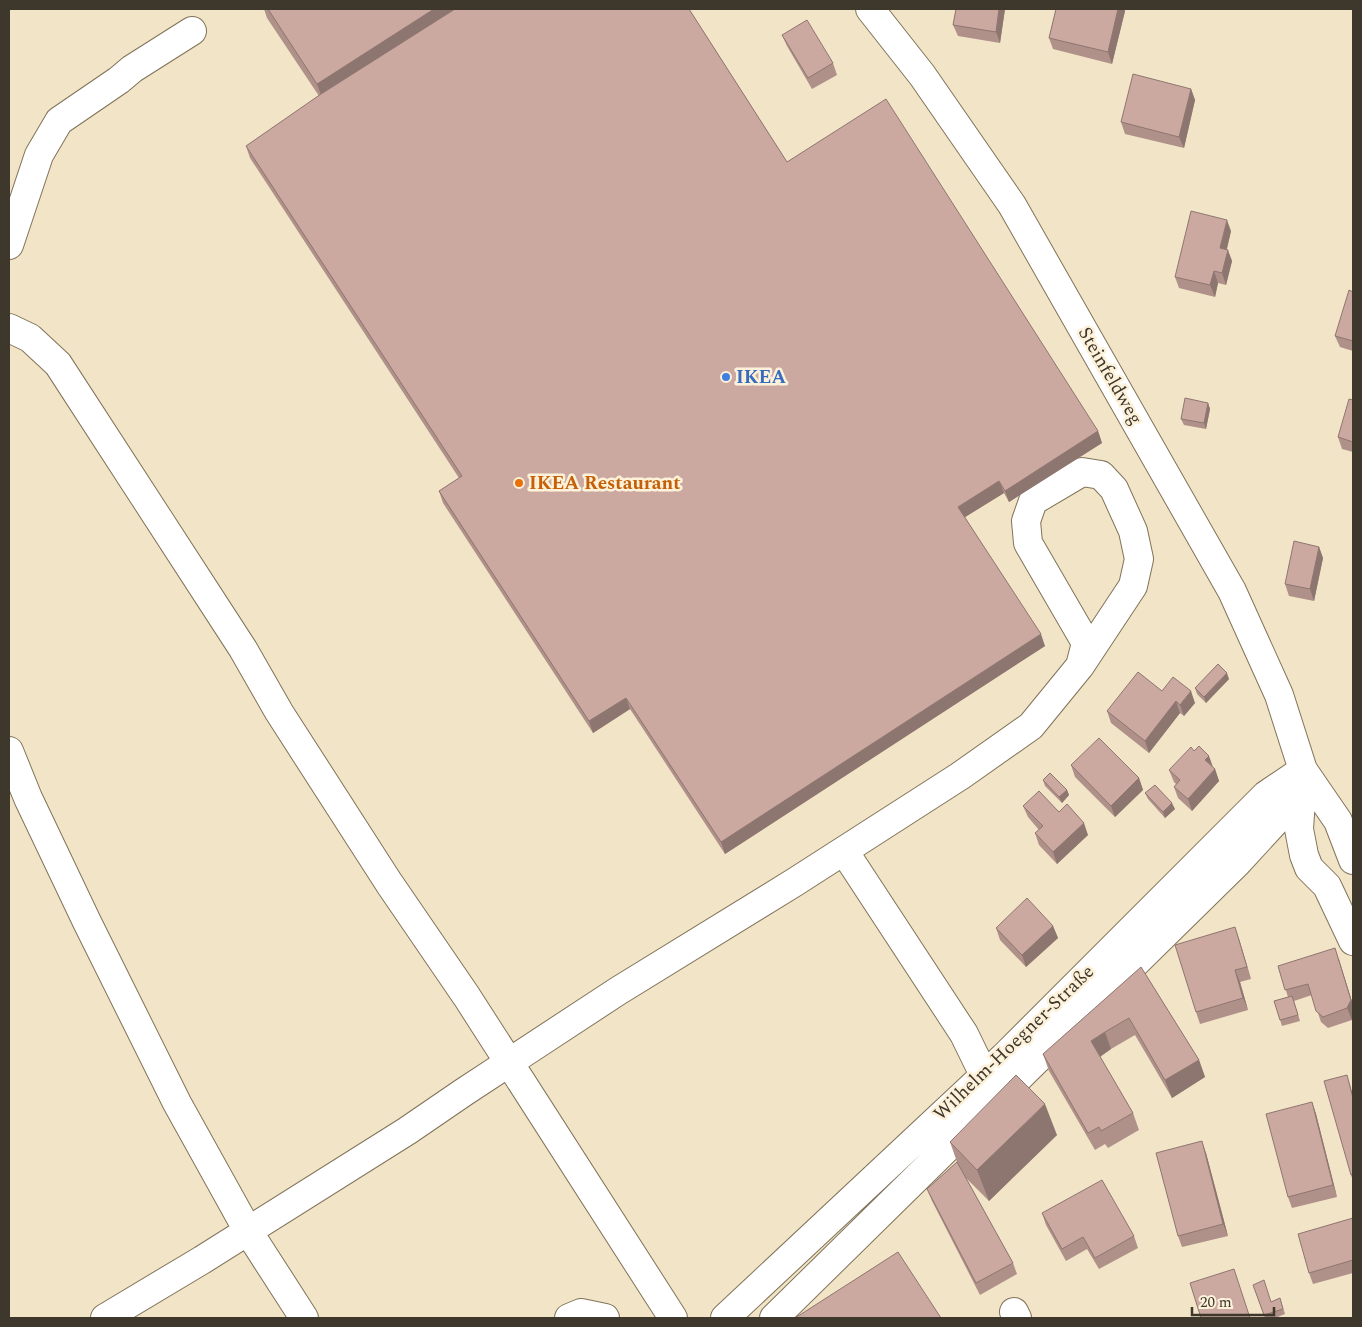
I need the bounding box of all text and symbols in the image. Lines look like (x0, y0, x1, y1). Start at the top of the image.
street label: Steinfeldweg (1070, 322, 1150, 430)
place label: IKEA (736, 363, 786, 392)
marker: IKEA (720, 371, 732, 383)
place label: IKEA Restaurant (529, 469, 681, 498)
marker: IKEA Restaurant (513, 477, 525, 489)
street label: Wilhelm-Hoegner-Straße (927, 958, 1101, 1128)
scale bar (1192, 1284, 1274, 1316)
text: 20 m (1200, 1291, 1232, 1314)

